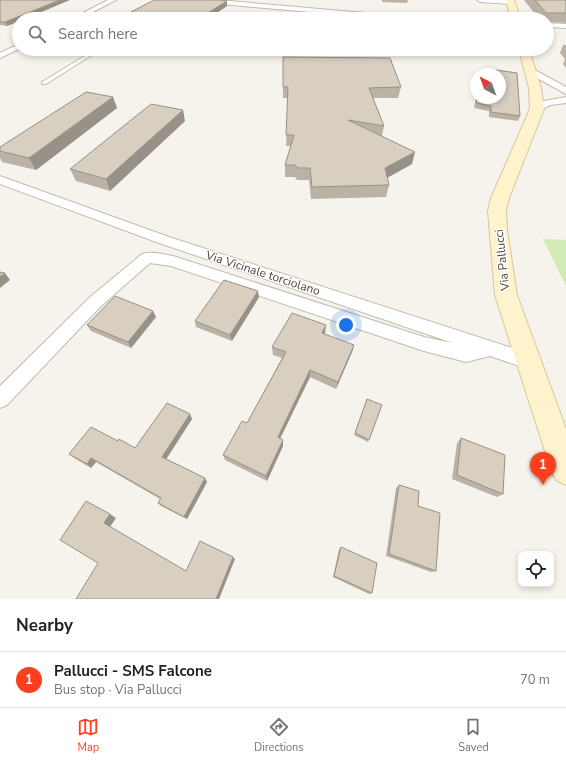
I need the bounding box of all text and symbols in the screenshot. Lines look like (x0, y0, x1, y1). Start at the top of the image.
search box (12, 12, 554, 56)
icon: search (26, 23, 48, 45)
text: Search here (58, 24, 138, 44)
north arrow (470, 68, 506, 104)
street label: Via Pallucci (491, 228, 513, 293)
street label: Via Vicinale torciolano (203, 247, 323, 299)
your location (336, 315, 356, 335)
pin: 1 (530, 452, 556, 485)
map controls (518, 551, 554, 587)
button: locate (518, 551, 554, 587)
text: Nearby (16, 614, 73, 637)
text: Pallucci - SMS Falcone (54, 661, 212, 681)
text: 1 (25, 671, 33, 689)
text: 70 m (520, 671, 550, 689)
text: Bus stop · Via Pallucci (54, 681, 182, 699)
tab: Map (77, 716, 99, 755)
tab: Directions (254, 716, 304, 755)
tab: Saved (458, 716, 489, 755)

